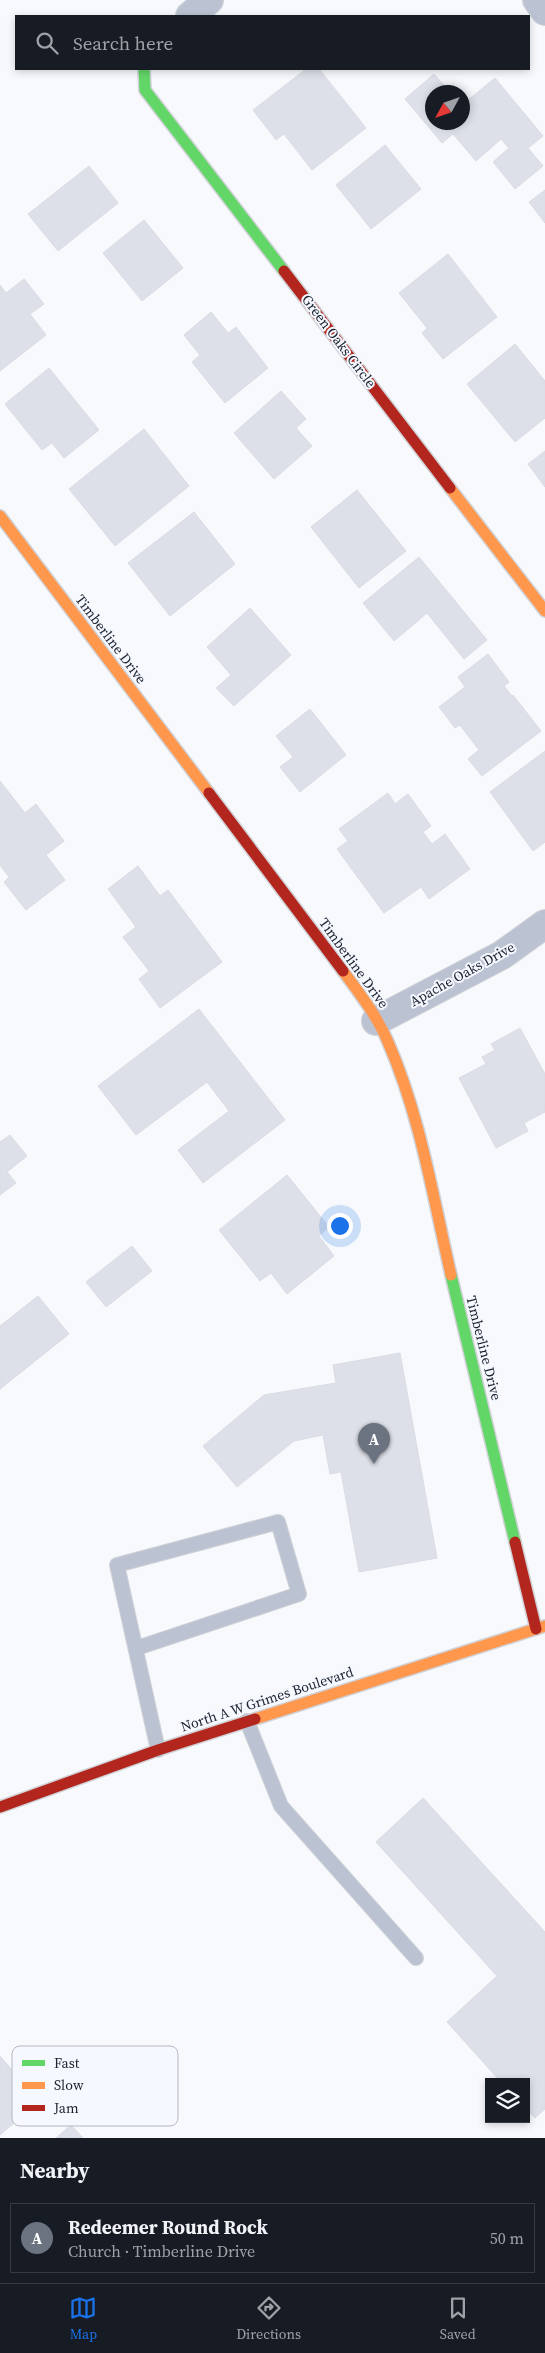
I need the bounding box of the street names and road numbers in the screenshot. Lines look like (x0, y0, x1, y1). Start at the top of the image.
street label: Green Oaks Circle (297, 290, 381, 392)
street label: Timberline Drive (71, 590, 151, 688)
street label: Timberline Drive (314, 914, 394, 1012)
street label: Apache Oaks Drive (406, 937, 518, 1011)
street label: Timberline Drive (461, 1294, 507, 1402)
street label: North A W Grimes Boulevard (178, 1662, 356, 1736)

